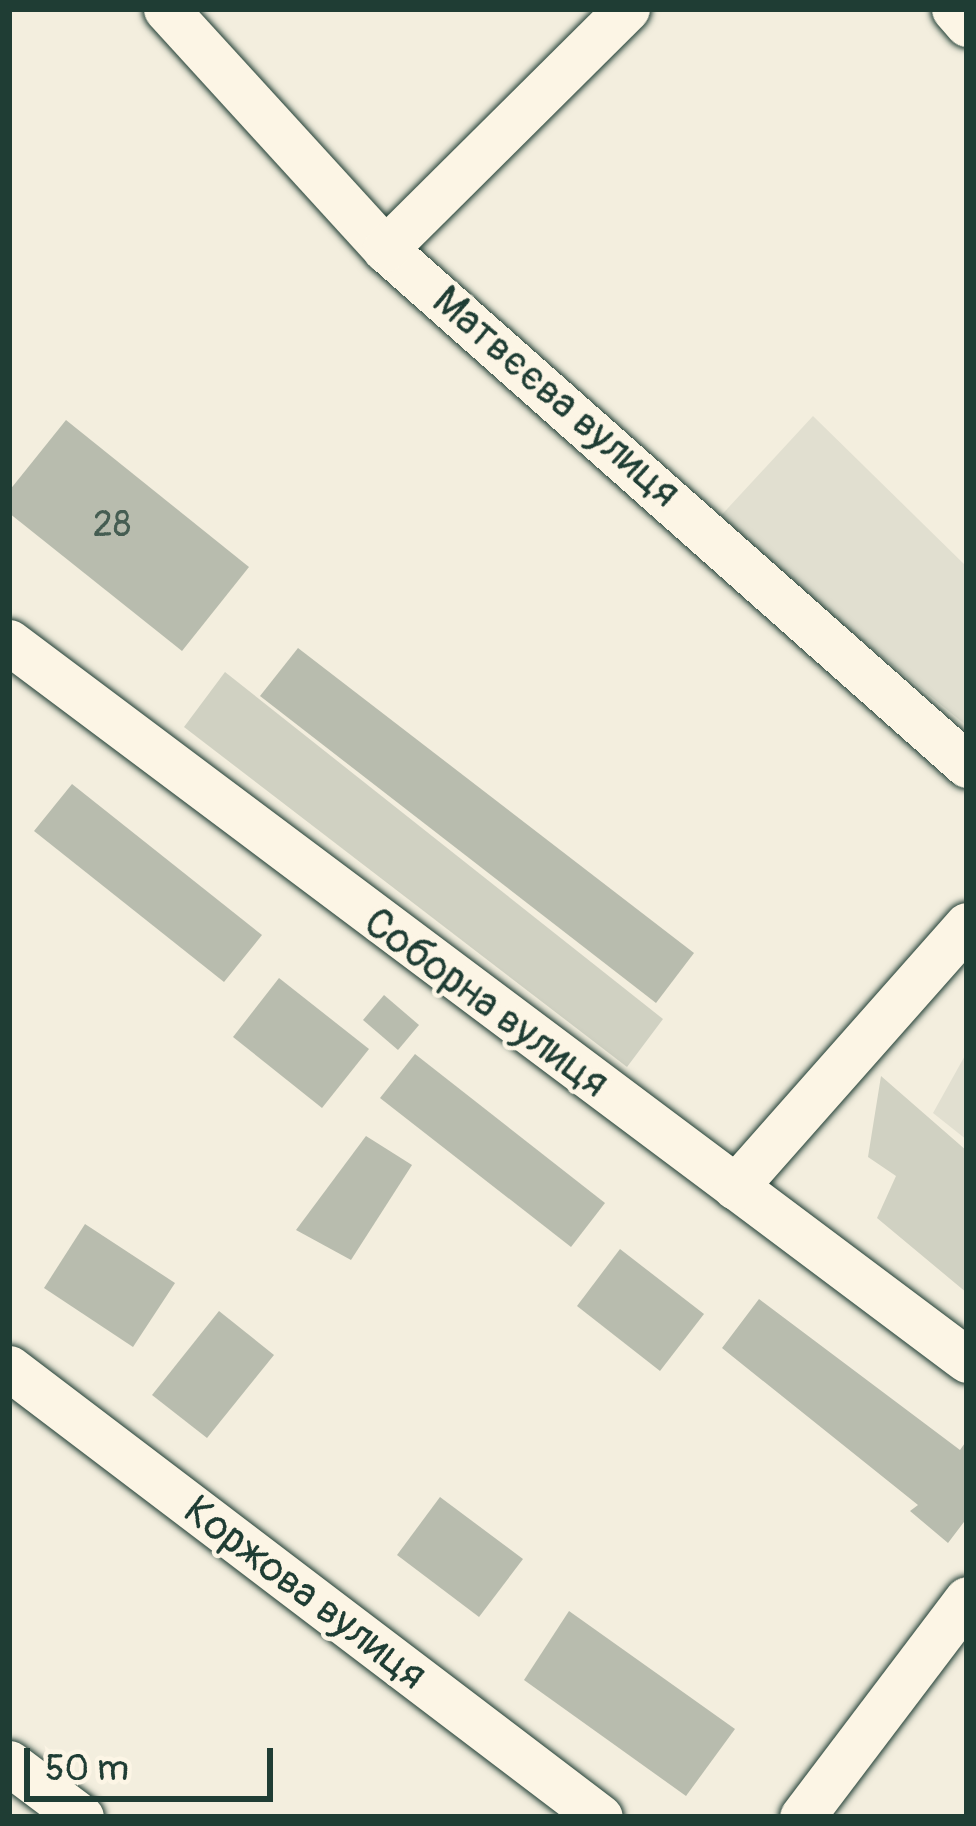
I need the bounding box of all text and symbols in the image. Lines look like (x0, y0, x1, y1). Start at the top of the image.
street label: Матвєєва вулиця (422, 276, 690, 518)
house number: 28 (93, 503, 131, 547)
street label: Соборна вулиця (354, 897, 618, 1109)
street label: Коржова вулиця (174, 1485, 436, 1701)
scale bar (30, 1724, 279, 1798)
text: 50 m (45, 1746, 129, 1791)

